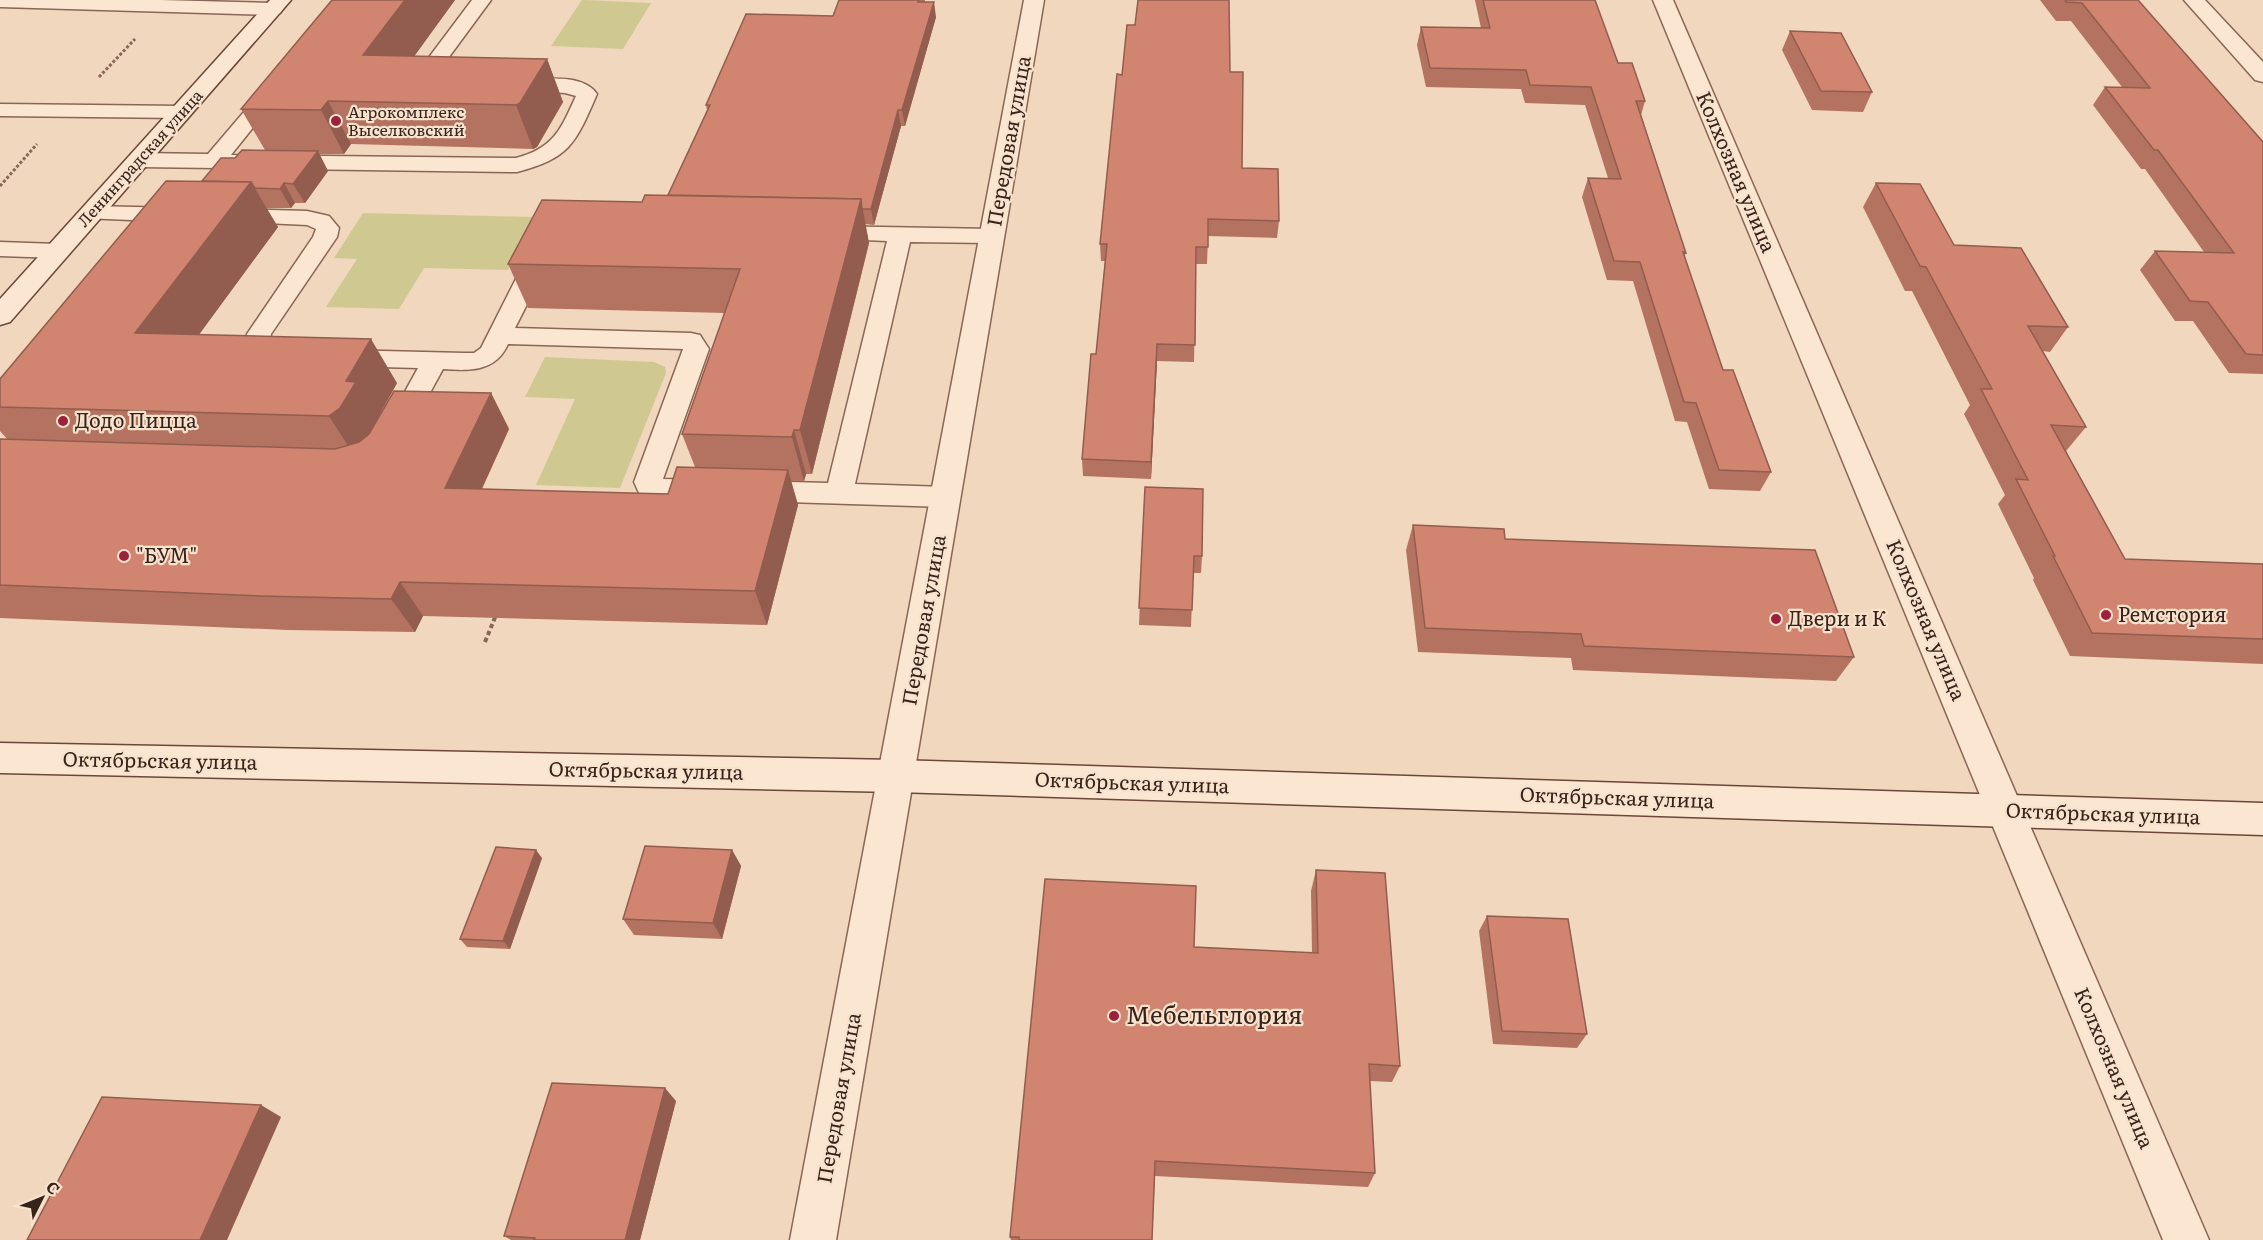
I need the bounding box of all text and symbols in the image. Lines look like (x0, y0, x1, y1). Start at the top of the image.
street label: Передовая улица (977, 53, 1037, 228)
street label: Ленинградская улица (71, 83, 208, 231)
street label: Колхозная улица (1690, 86, 1785, 257)
place label: Агрокомплекс Выселковский (348, 99, 465, 141)
marker: Агрокомплекс Выселковский (329, 114, 343, 128)
place label: Додо Пицца (75, 404, 197, 434)
marker: Додо Пицца (56, 414, 70, 428)
street label: Передовая улица (892, 532, 952, 707)
street label: Колхозная улица (1880, 534, 1975, 705)
place label: "БУМ" (136, 539, 197, 569)
marker: "БУМ" (117, 549, 131, 563)
place label: Ремстория (2118, 598, 2226, 628)
place label: Двери и К (1788, 602, 1887, 632)
marker: Ремстория (2099, 608, 2113, 622)
marker: Двери и К (1769, 612, 1783, 626)
street label: Октябрьская улица (62, 742, 258, 776)
street label: Октябрьская улица (548, 752, 744, 786)
street label: Октябрьская улица (1034, 763, 1230, 799)
street label: Октябрьская улица (1519, 778, 1715, 814)
street label: Октябрьская улица (2005, 794, 2201, 830)
street label: Колхозная улица (2068, 982, 2163, 1153)
place label: Мебельглория (1126, 996, 1303, 1031)
marker: Мебельглория (1107, 1009, 1121, 1023)
street label: Передовая улица (807, 1010, 867, 1185)
north arrow (12, 1168, 72, 1228)
text: С (41, 1175, 66, 1199)

